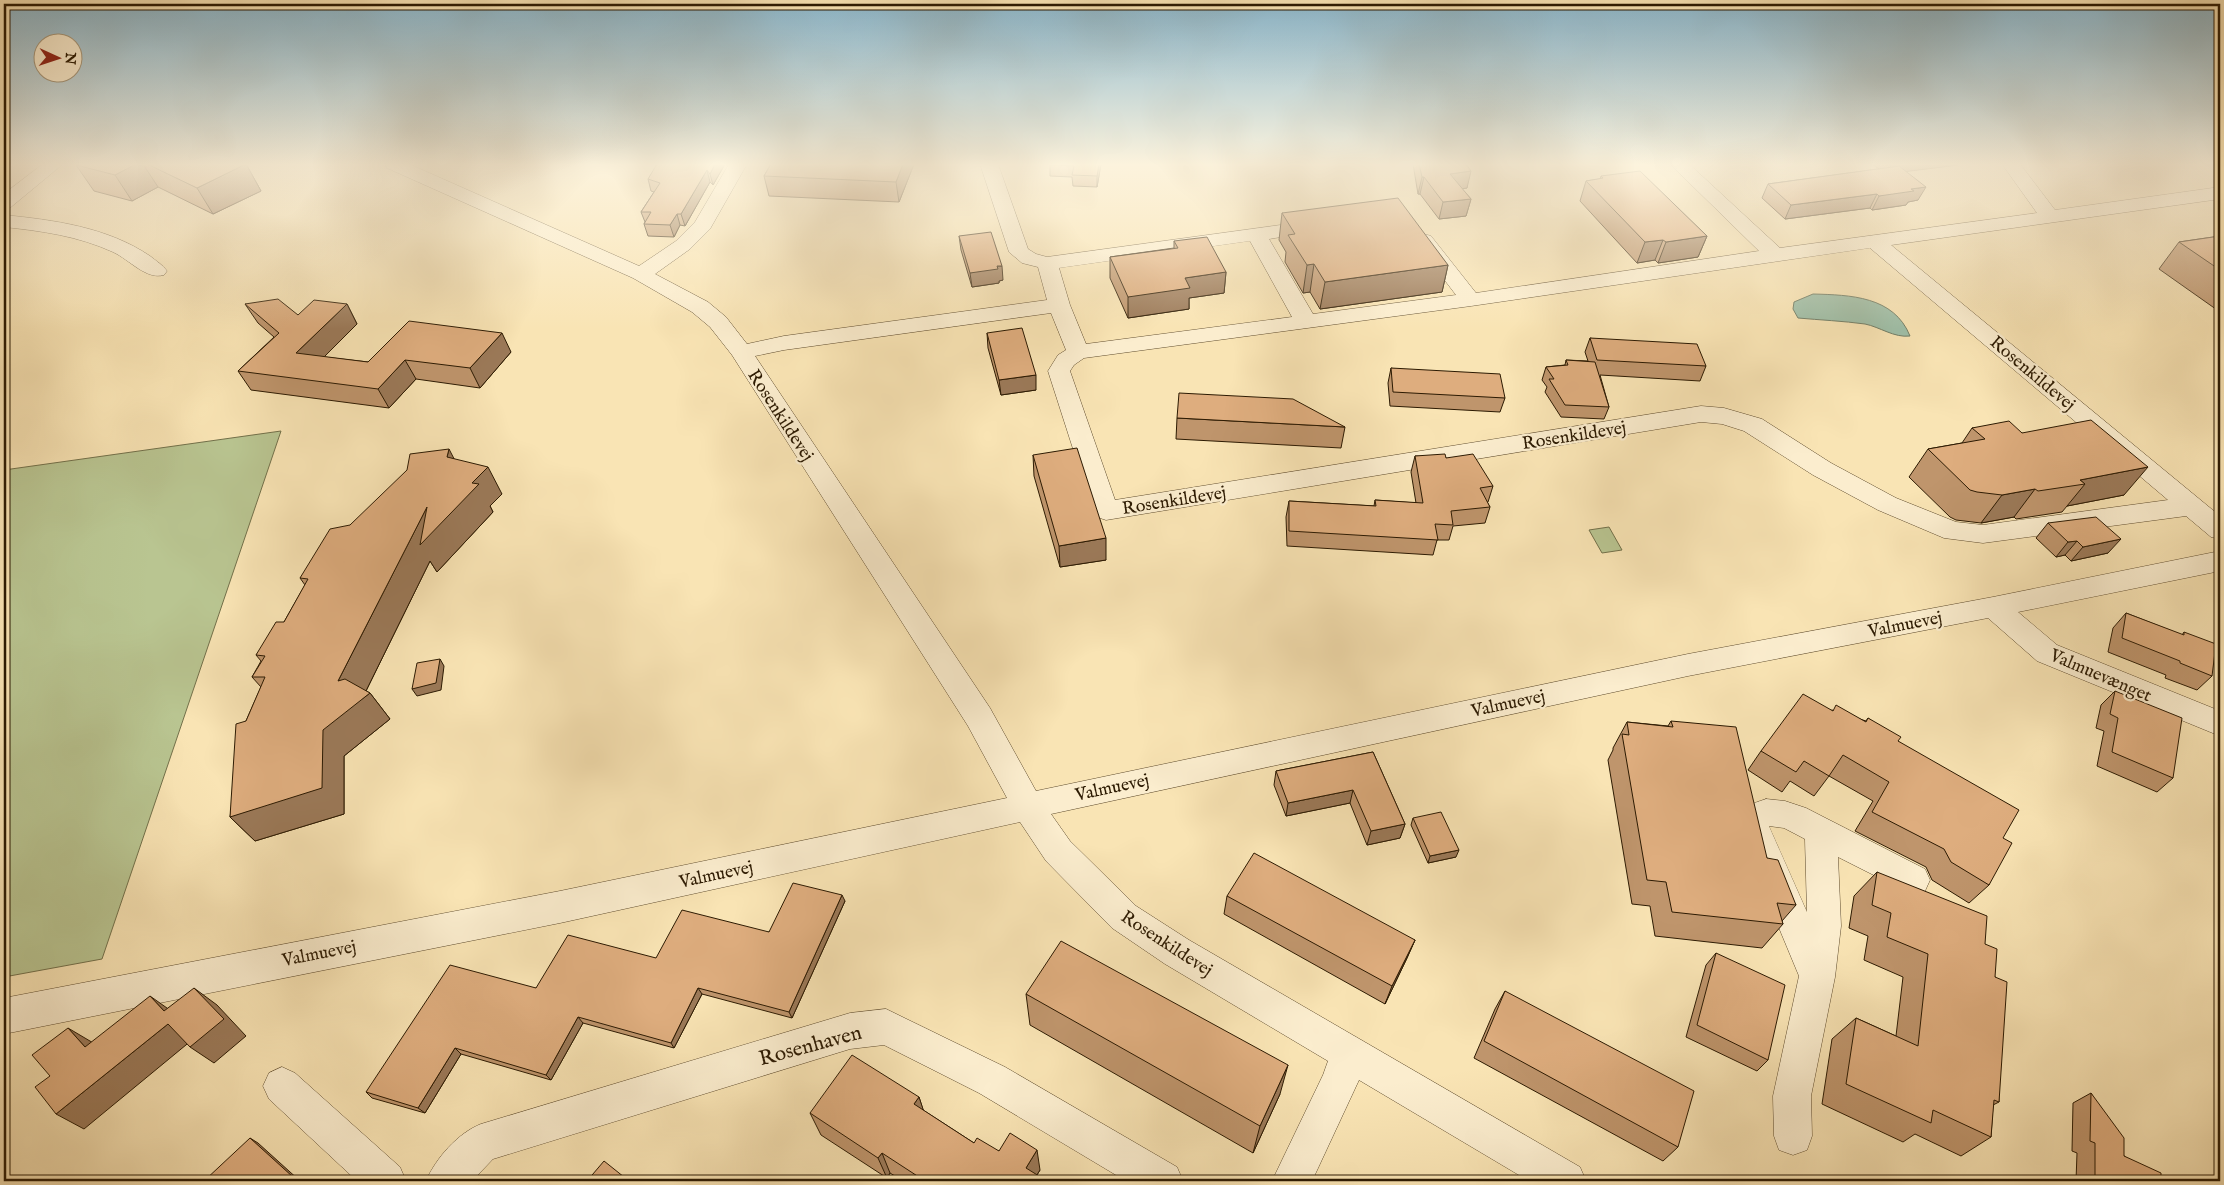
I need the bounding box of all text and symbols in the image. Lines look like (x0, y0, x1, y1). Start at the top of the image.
north arrow (32, 32, 82, 82)
text: N (61, 51, 79, 65)
street label: Rosenkildevej (1984, 332, 2080, 417)
street label: Rosenkildevej (741, 365, 818, 466)
street label: Rosenkildevej (1521, 417, 1628, 456)
street label: Rosenkildevej (1121, 482, 1228, 521)
street label: Valmuevej (1865, 607, 1944, 644)
street label: Valmuevænget (2045, 644, 2155, 708)
street label: Valmuevej (1468, 685, 1547, 724)
street label: Valmuevej (1072, 769, 1151, 808)
street label: Valmuevej (676, 856, 755, 895)
street label: Rosenkildevej (1116, 906, 1217, 983)
street label: Valmuevej (279, 936, 358, 973)
street label: Rosenhaven (756, 1020, 865, 1073)

